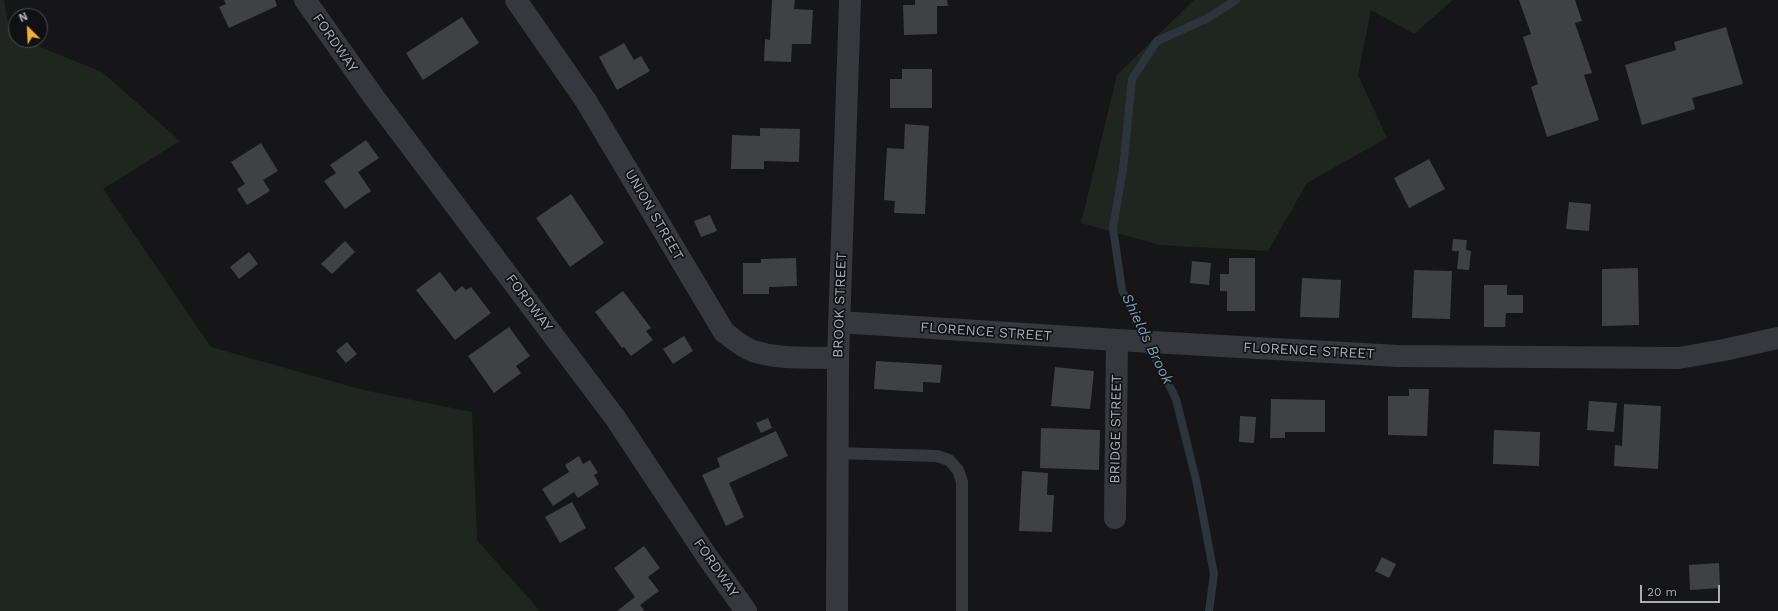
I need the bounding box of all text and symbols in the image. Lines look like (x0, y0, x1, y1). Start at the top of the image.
north arrow (8, 8, 48, 48)
text: N (17, 10, 30, 25)
street label: FORDWAY (309, 11, 361, 75)
street label: UNION STREET (621, 166, 687, 264)
street label: BROOK STREET (830, 252, 850, 358)
street label: FORDWAY (502, 271, 556, 335)
water label: Shields Brook (1117, 291, 1177, 387)
street label: FLORENCE STREET (920, 319, 1052, 345)
street label: FLORENCE STREET (1243, 339, 1375, 363)
street label: BRIDGE STREET (1107, 374, 1125, 484)
street label: FORDWAY (690, 536, 742, 600)
scale bar (1642, 577, 1722, 603)
text: 20 m (1647, 585, 1677, 599)

